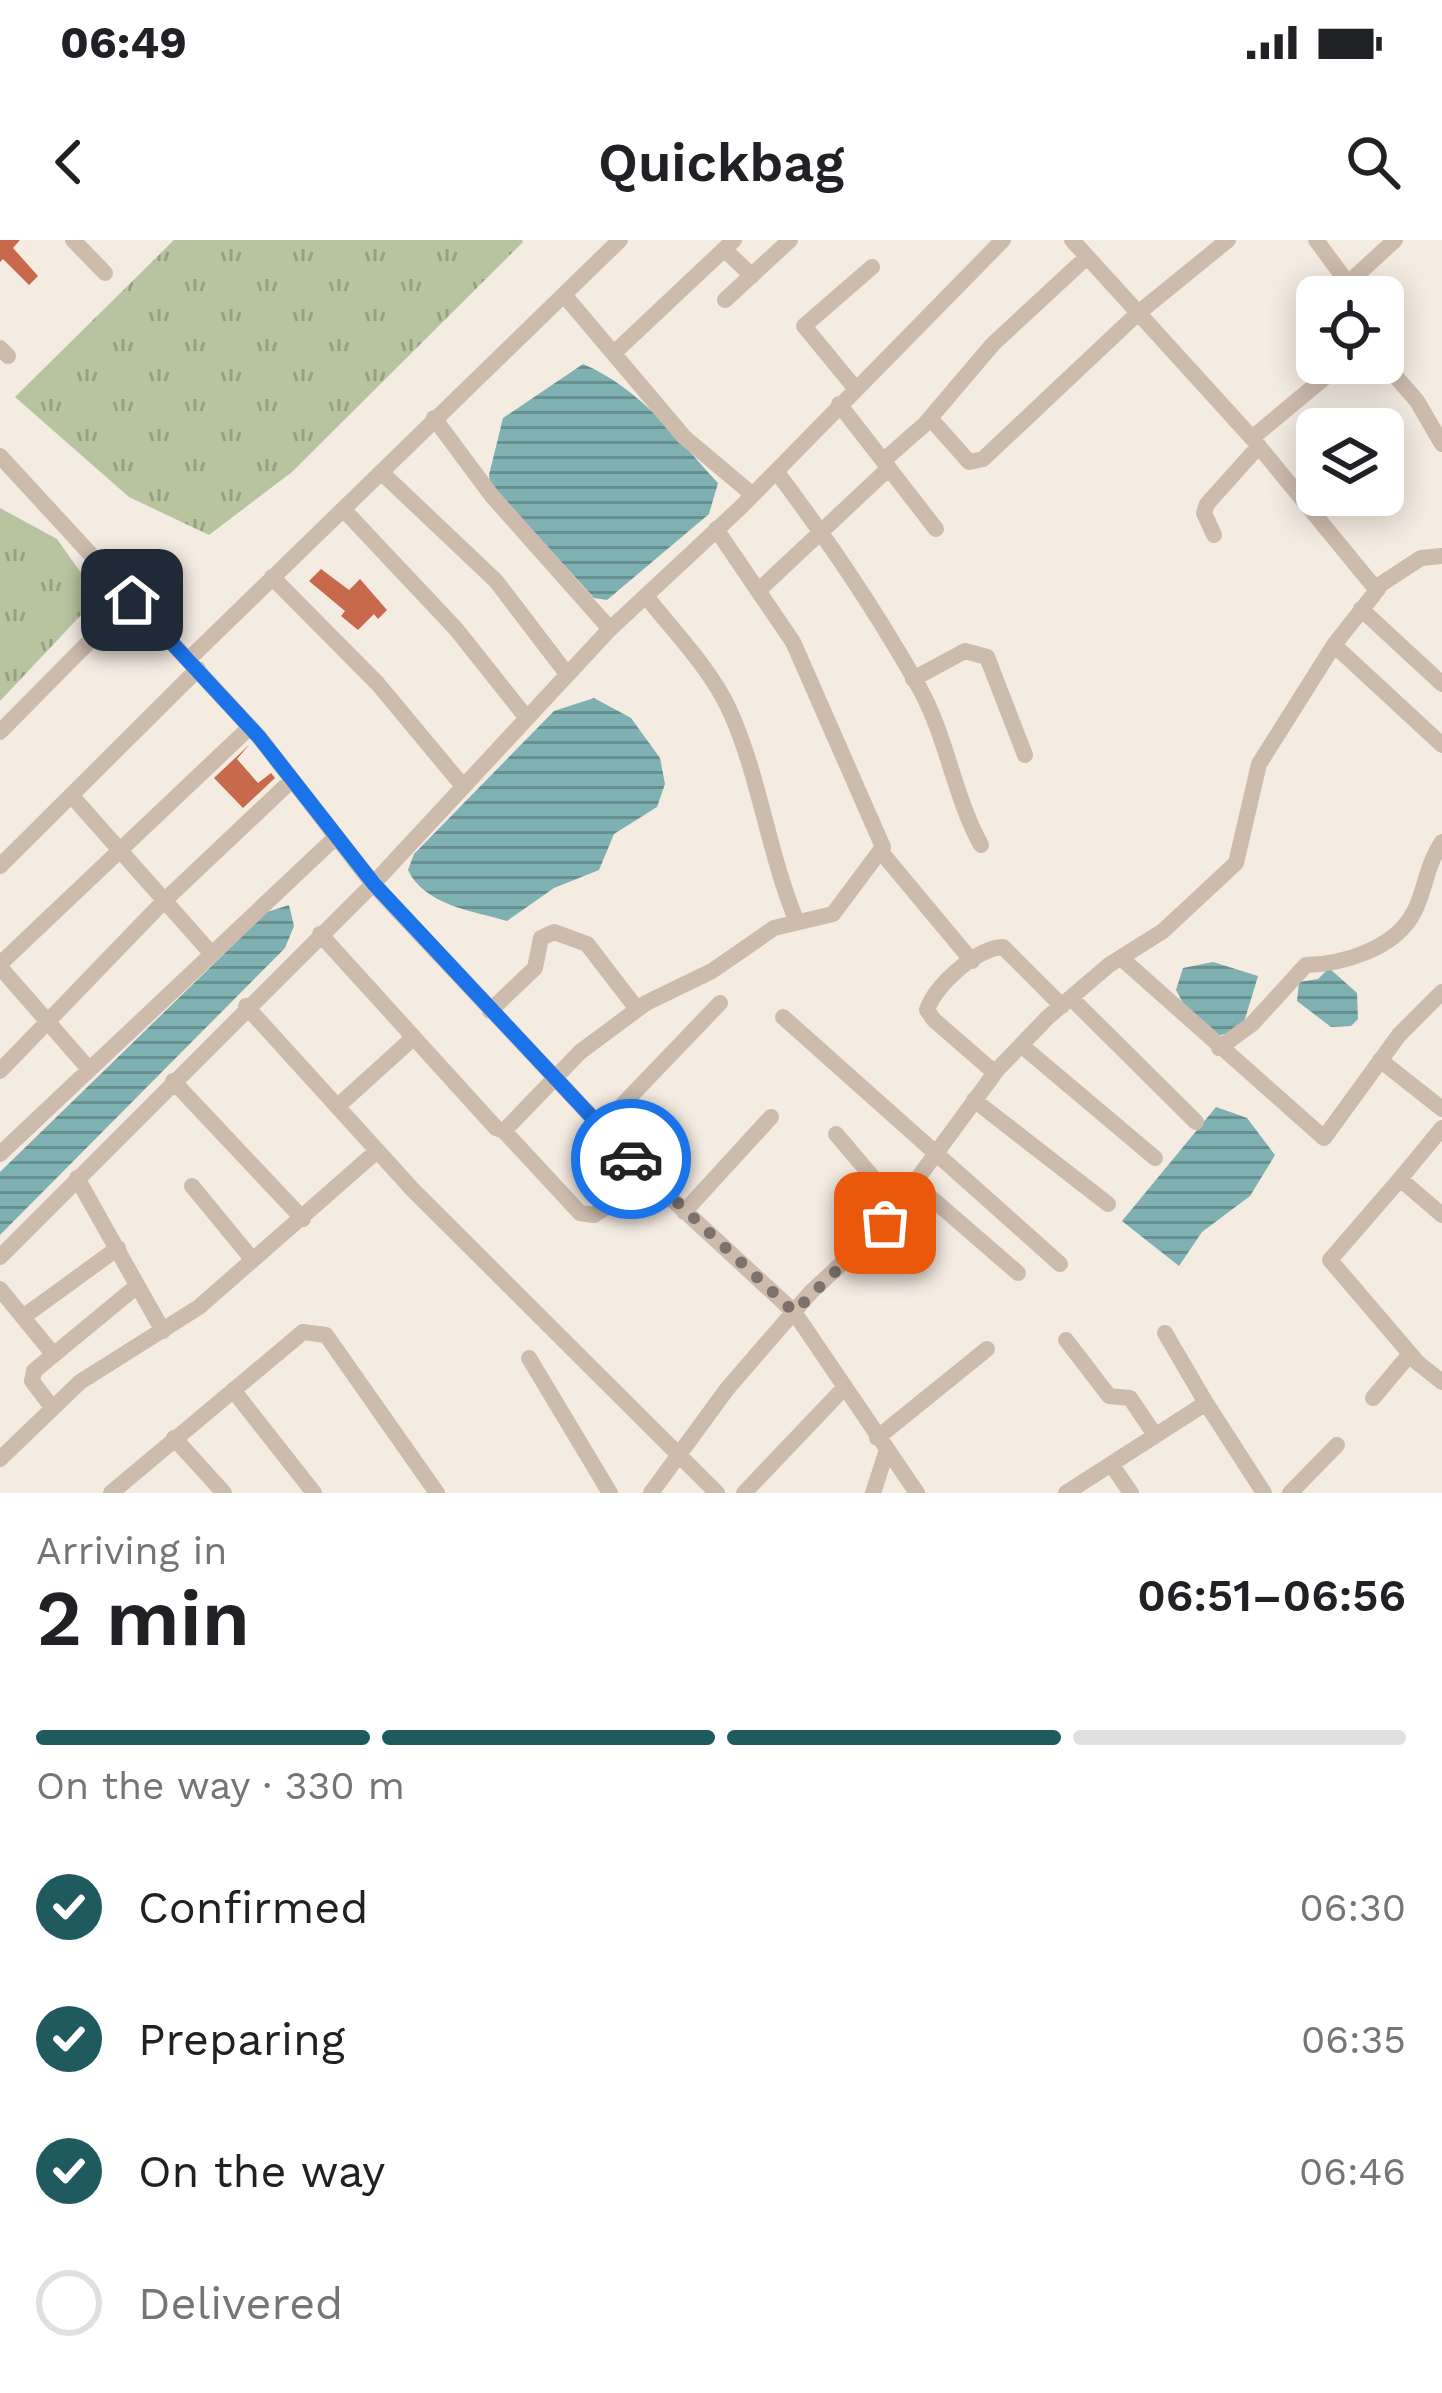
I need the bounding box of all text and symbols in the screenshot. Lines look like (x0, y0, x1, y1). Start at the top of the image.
text: 06:49 (60, 16, 187, 69)
icon: back (36, 129, 102, 195)
icon: search (1340, 129, 1406, 195)
text: Quickbag (598, 131, 844, 194)
map controls (1296, 276, 1404, 516)
button: locate (1296, 276, 1404, 384)
button: layers (1296, 408, 1404, 516)
pin (81, 549, 183, 651)
icon: home (99, 567, 165, 633)
courier (571, 1099, 691, 1219)
icon: car (598, 1126, 664, 1192)
pin (834, 1172, 936, 1274)
icon: bag (852, 1190, 918, 1256)
text: Arriving in (36, 1528, 227, 1573)
text: 06:51–06:56 (1137, 1569, 1406, 1622)
text: 2 min (36, 1572, 250, 1664)
text: On the way · 330 m (36, 1763, 405, 1808)
icon: check (36, 1874, 102, 1940)
text: Confirmed (138, 1881, 369, 1934)
text: 06:30 (1299, 1885, 1406, 1930)
icon: check (36, 2006, 102, 2072)
text: Preparing (138, 2013, 345, 2066)
text: 06:35 (1301, 2017, 1406, 2062)
icon: check (36, 2138, 102, 2204)
text: On the way (138, 2145, 385, 2198)
text: 06:46 (1299, 2149, 1406, 2194)
text: Delivered (138, 2277, 343, 2330)

